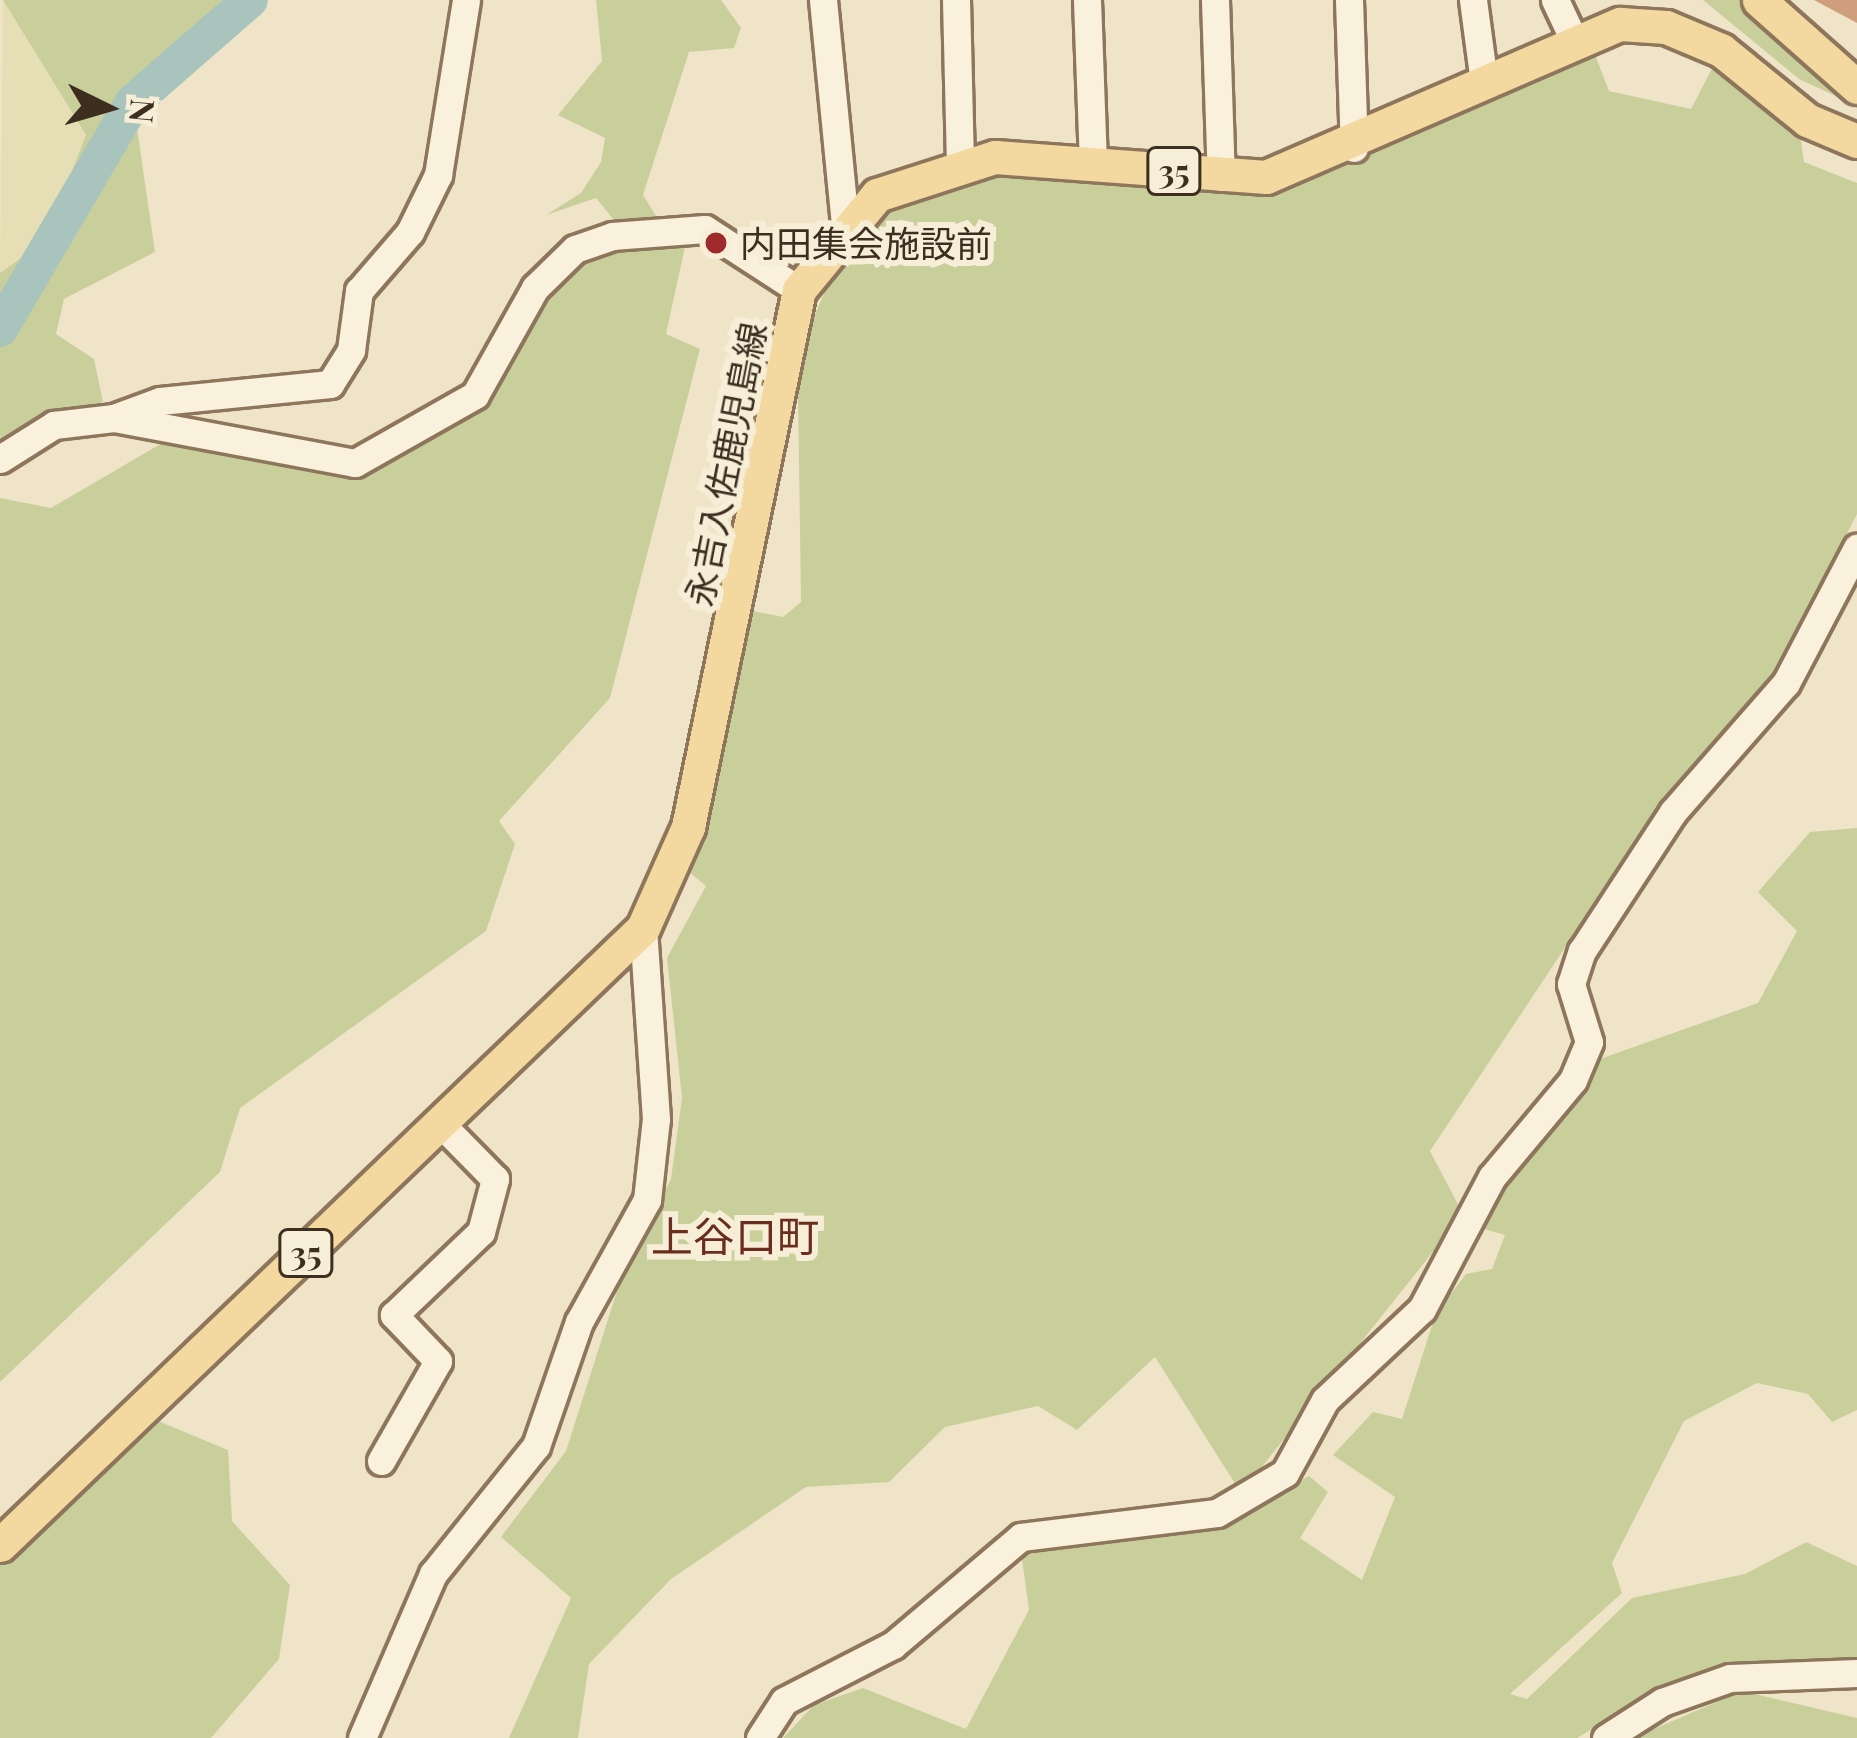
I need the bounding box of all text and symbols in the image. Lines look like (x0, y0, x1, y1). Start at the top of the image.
north arrow (48, 48, 168, 168)
text: N (121, 97, 167, 125)
road number: 35 (1144, 144, 1204, 198)
place label: 内田集会施設前 (740, 221, 992, 265)
marker: 内田集会施設前 (703, 230, 729, 256)
street label: 永吉入佐鹿児島線 (676, 319, 774, 609)
district label: 上谷口町 (651, 1210, 819, 1260)
road number: 35 (276, 1226, 336, 1280)

